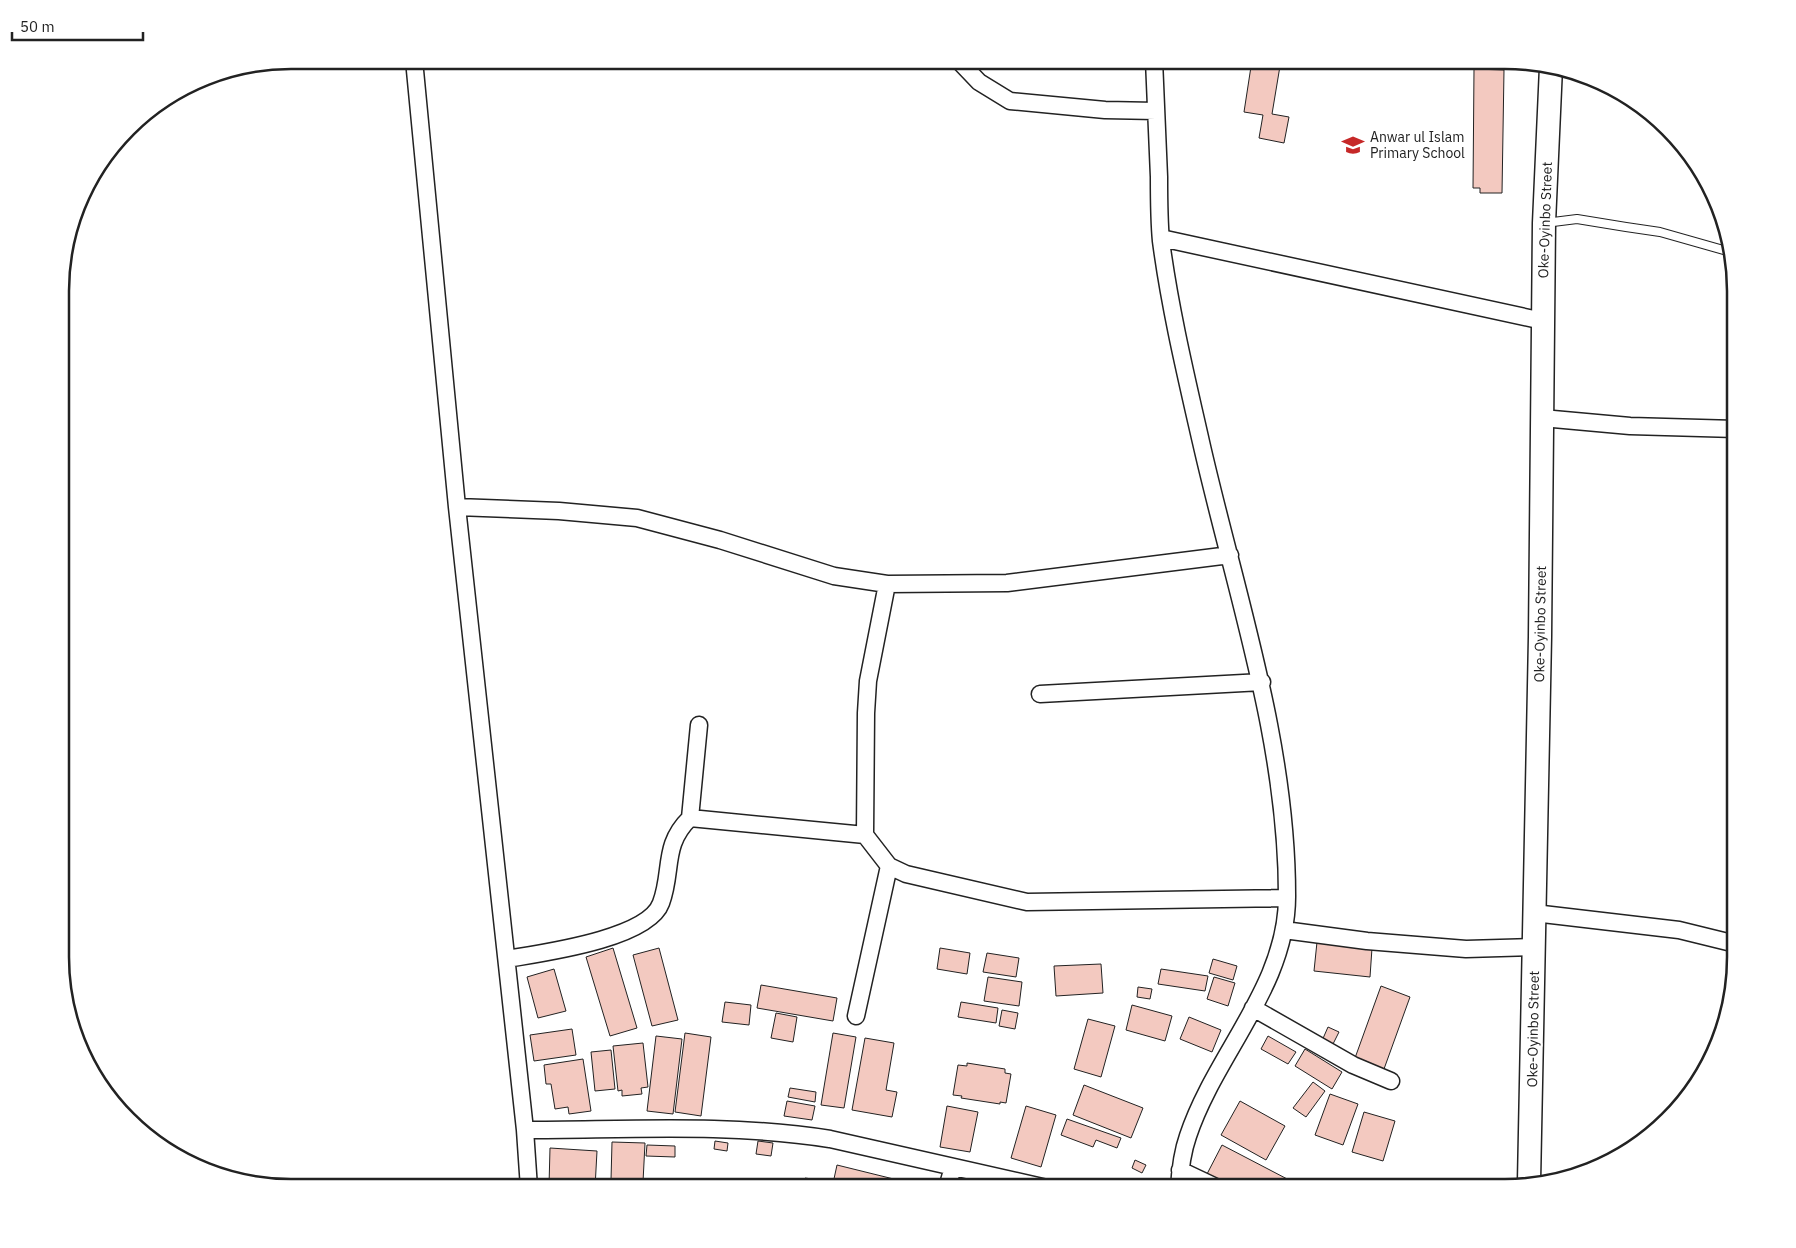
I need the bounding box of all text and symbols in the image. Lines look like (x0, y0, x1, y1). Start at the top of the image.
scale bar (12, 10, 144, 42)
text: 50 m (20, 17, 55, 36)
place label: Anwar ul Islam Primary School (1370, 128, 1465, 162)
school or university icon: Anwar ul Islam Primary School (1340, 132, 1366, 158)
street label: Oke-Oyinbo Street (1534, 161, 1556, 279)
street label: Oke-Oyinbo Street (1530, 565, 1550, 682)
street label: Oke-Oyinbo Street (1523, 970, 1543, 1087)

